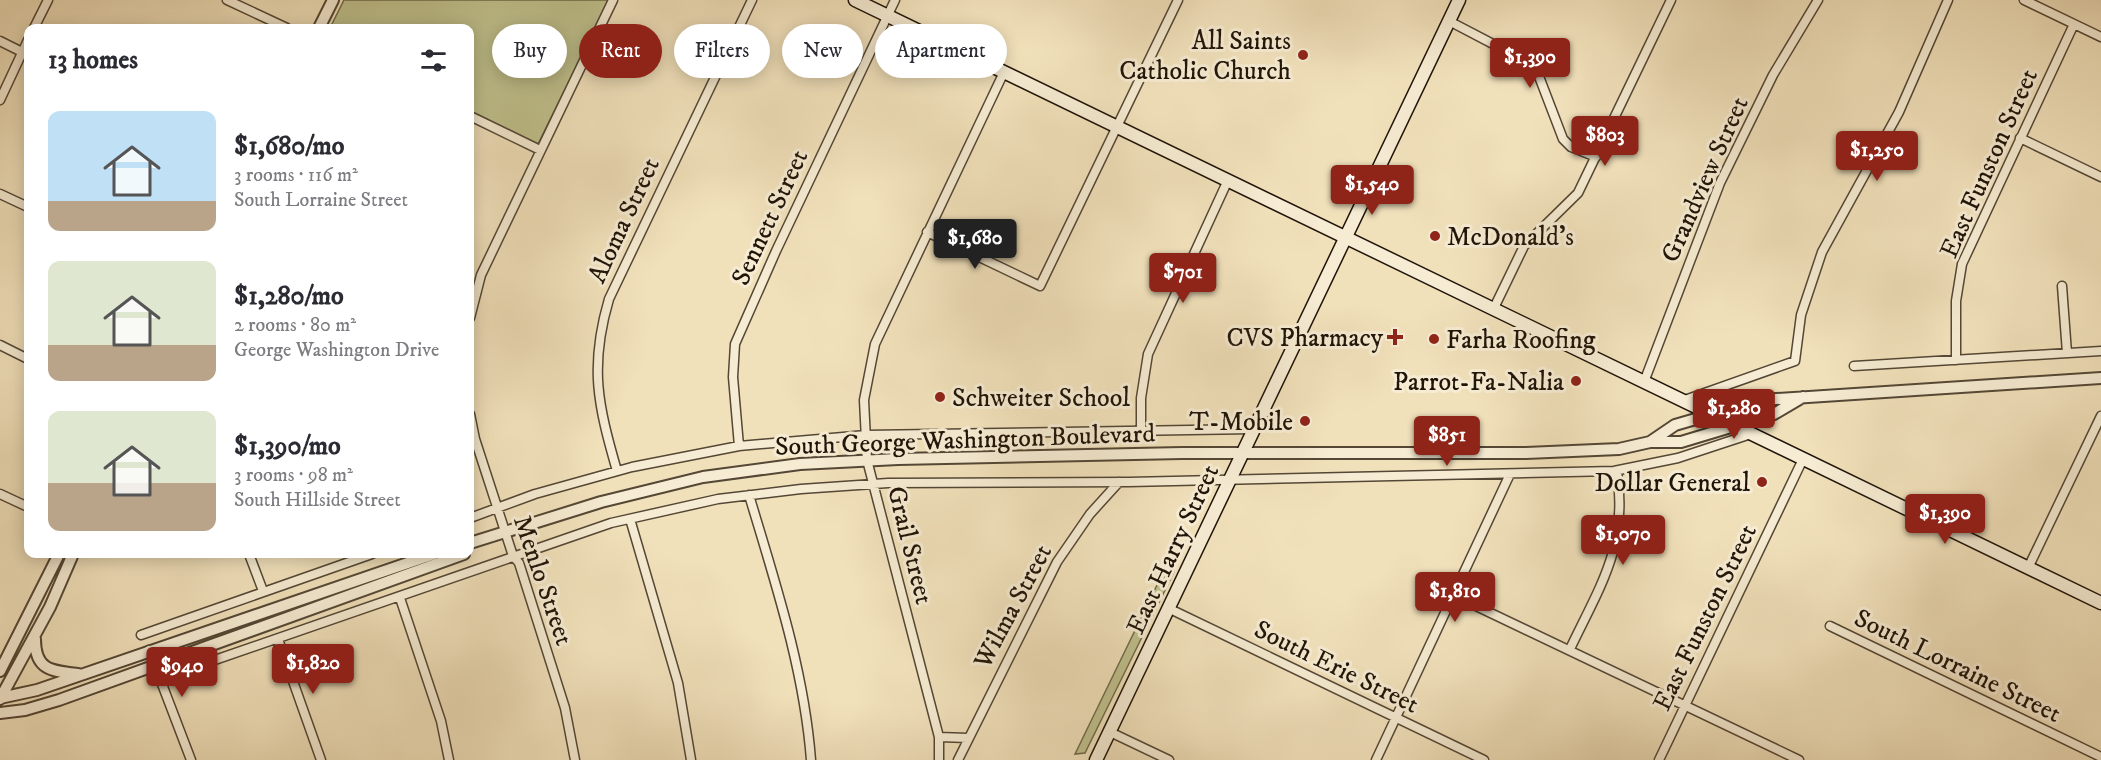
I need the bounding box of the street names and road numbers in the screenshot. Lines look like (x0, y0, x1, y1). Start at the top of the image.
street label: East Funston Street (1933, 64, 2046, 263)
street label: Grandview Street (1654, 92, 1757, 268)
street label: Sennett Street (725, 145, 816, 291)
street label: Aloma Street (581, 153, 668, 289)
street label: South George Washington Boulevard (774, 417, 1156, 464)
street label: East Harry Street (1120, 459, 1227, 640)
street label: Grail Street (879, 483, 940, 608)
street label: Menlo Street (505, 511, 580, 650)
street label: East Funston Street (1646, 519, 1765, 716)
street label: Wilma Street (966, 539, 1060, 675)
street label: South Lorraine Street (1849, 602, 2066, 731)
street label: South Erie Street (1249, 613, 1424, 721)

